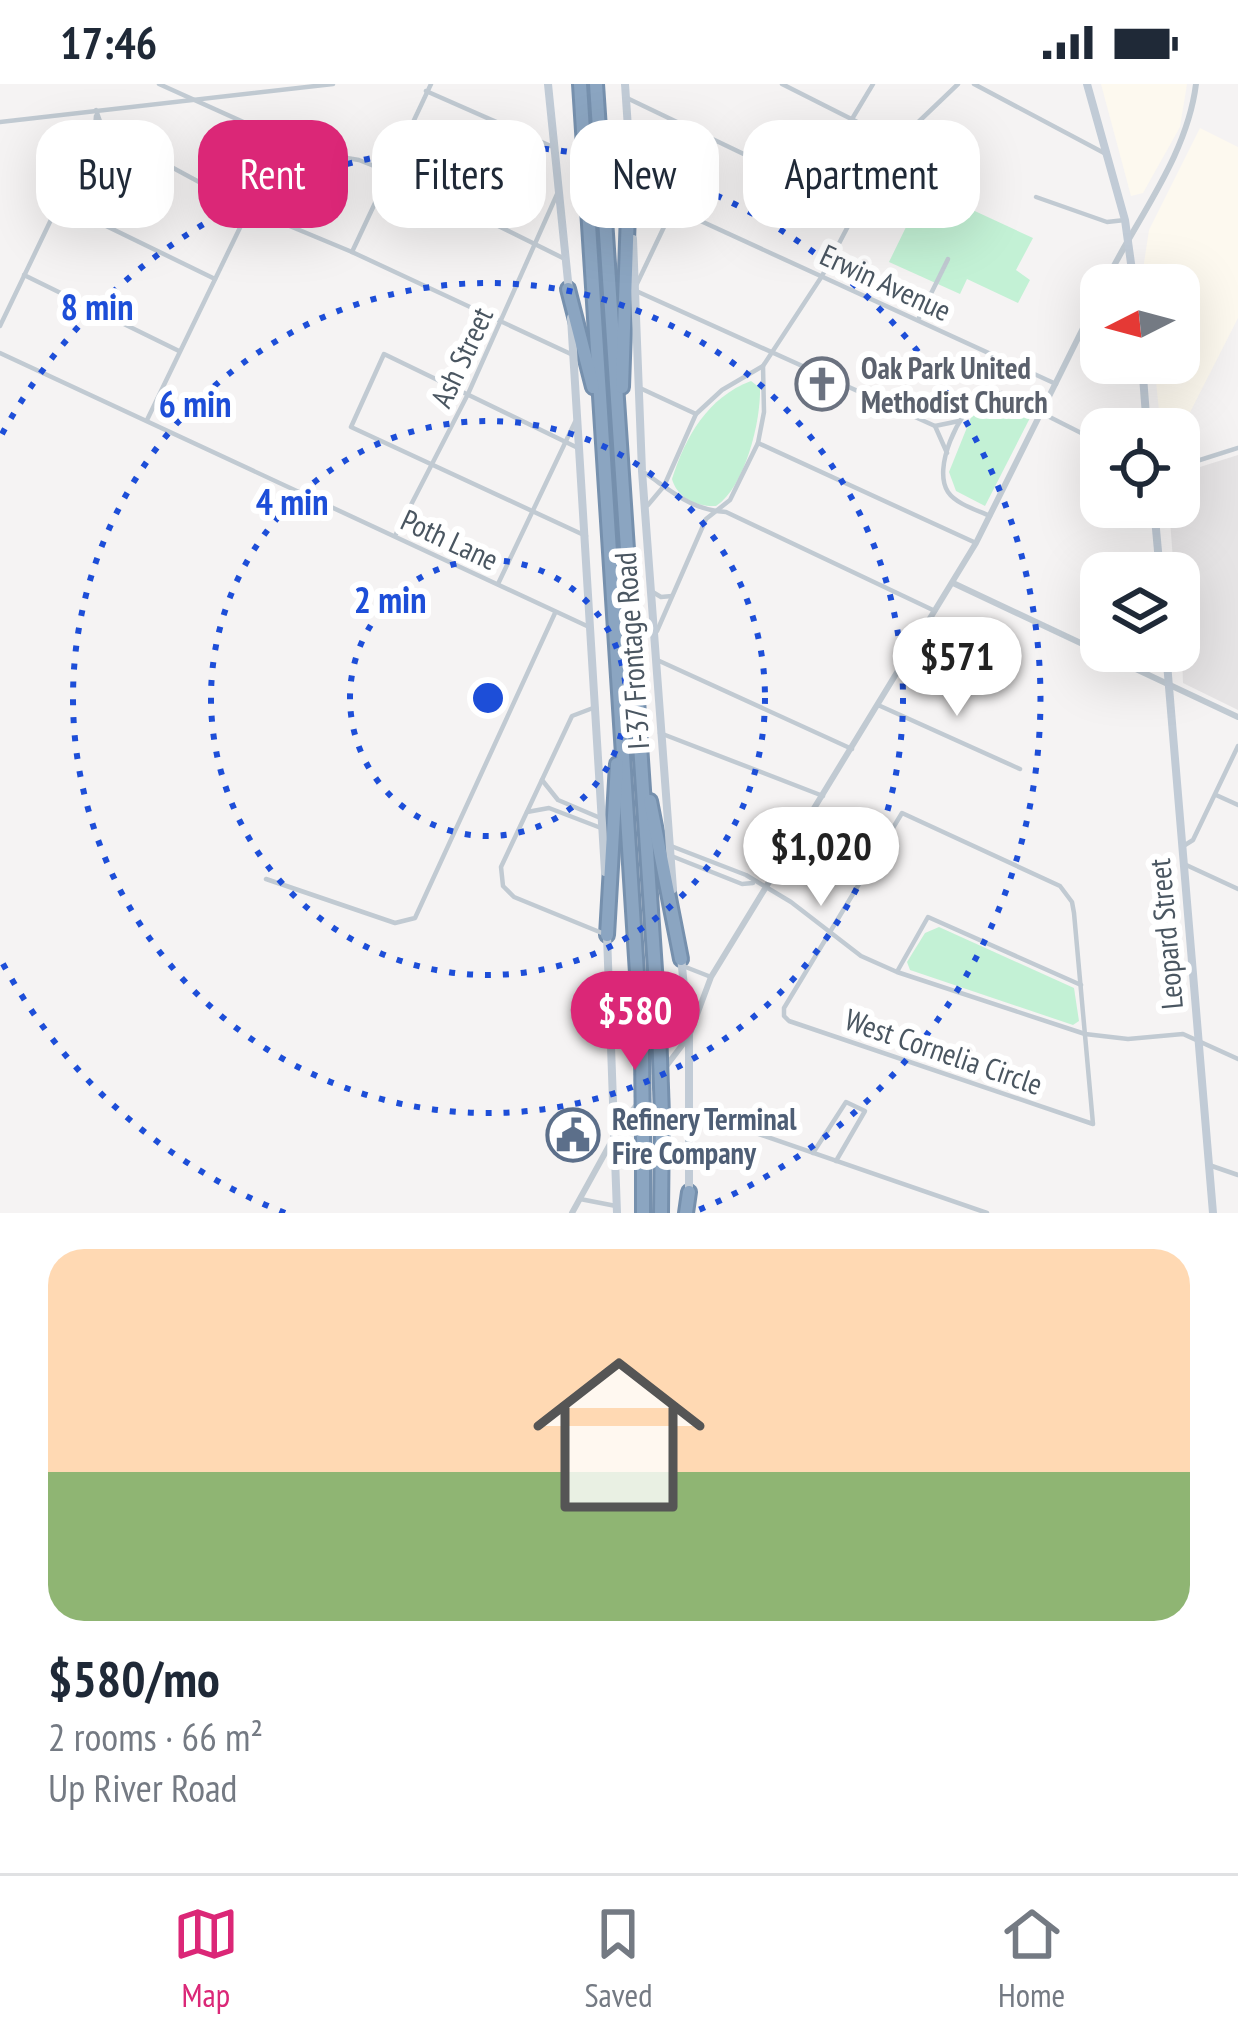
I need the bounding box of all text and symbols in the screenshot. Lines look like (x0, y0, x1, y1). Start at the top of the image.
text: 17:46 (60, 13, 157, 71)
chip: Buy (36, 120, 174, 228)
chip: Rent (198, 120, 348, 228)
chip: Filters (372, 120, 546, 228)
chip: New (570, 120, 719, 228)
chip: Apartment (743, 120, 980, 228)
street label: Erwin Avenue (814, 235, 958, 329)
north arrow (1080, 264, 1200, 384)
map controls (1080, 264, 1200, 672)
text: 8 min (61, 283, 133, 330)
street label: Ash Street (421, 300, 501, 413)
place label: Oak Park United Methodist Church (861, 348, 1048, 421)
church icon: Oak Park United Methodist Church (794, 356, 850, 412)
text: 6 min (159, 380, 231, 427)
button: locate (1080, 408, 1200, 528)
text: 4 min (256, 478, 328, 525)
street label: Poth Lane (395, 500, 505, 578)
street label: I-37 Frontage Road (605, 551, 657, 751)
button: layers (1080, 552, 1200, 672)
text: 2 min (354, 576, 426, 623)
pin: $571 (886, 617, 1028, 719)
text: $571 (920, 630, 994, 681)
centre of rings (467, 677, 509, 719)
pin: $1,020 (723, 807, 919, 909)
text: $1,020 (770, 820, 872, 871)
street label: Leopard Street (1139, 856, 1191, 1011)
pin: $580 (564, 971, 706, 1073)
text: $580 (598, 984, 672, 1035)
street label: West Cornelia Circle (840, 999, 1048, 1103)
place label: Refinery Terminal Fire Company (612, 1099, 797, 1172)
public building icon: Refinery Terminal Fire Company (545, 1107, 601, 1163)
icon: home (511, 1327, 727, 1543)
text: $580/mo (48, 1645, 220, 1711)
text: 2 rooms · 66 m² (48, 1711, 263, 1762)
text: Up River Road (48, 1762, 237, 1813)
tab: Map (173, 1901, 239, 2016)
tab: Saved (584, 1901, 652, 2016)
tab: Home (998, 1901, 1065, 2016)

